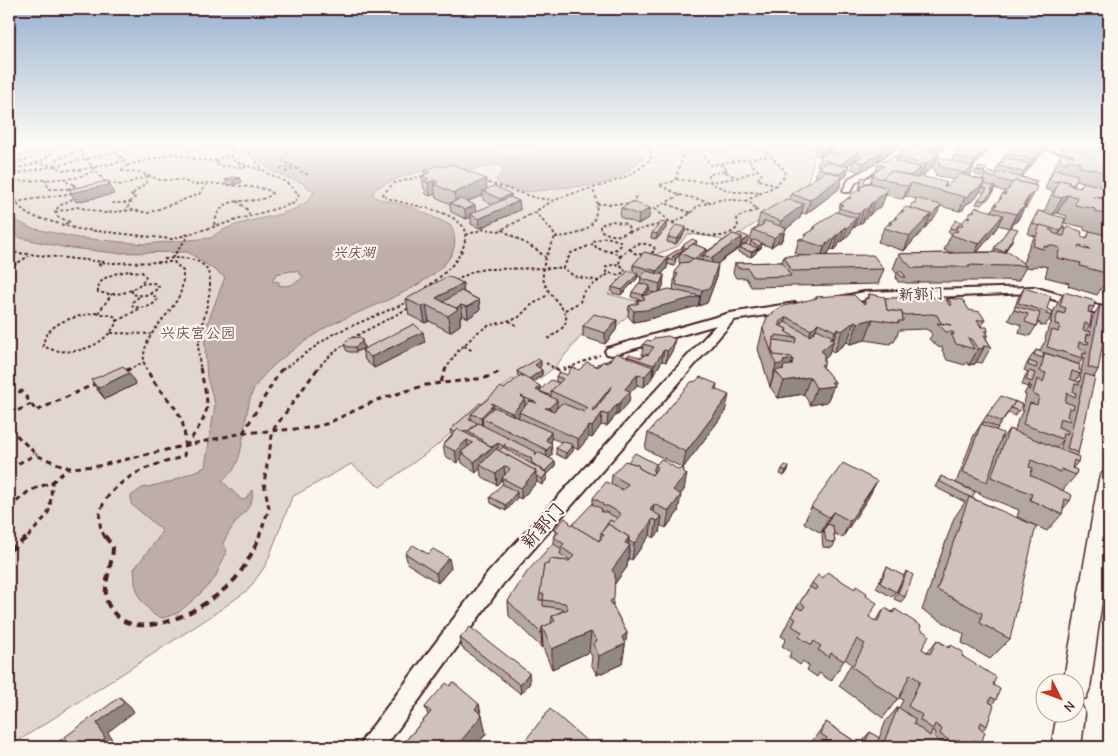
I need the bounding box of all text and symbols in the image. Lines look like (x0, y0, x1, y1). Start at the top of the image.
water label: 兴庆湖 (333, 244, 377, 261)
street label: 新郭门 (898, 284, 944, 304)
park label: 兴庆宫公园 (160, 324, 236, 342)
street label: 新郭门 (517, 499, 569, 553)
north arrow (1036, 674, 1086, 724)
text: N (1060, 697, 1079, 715)

